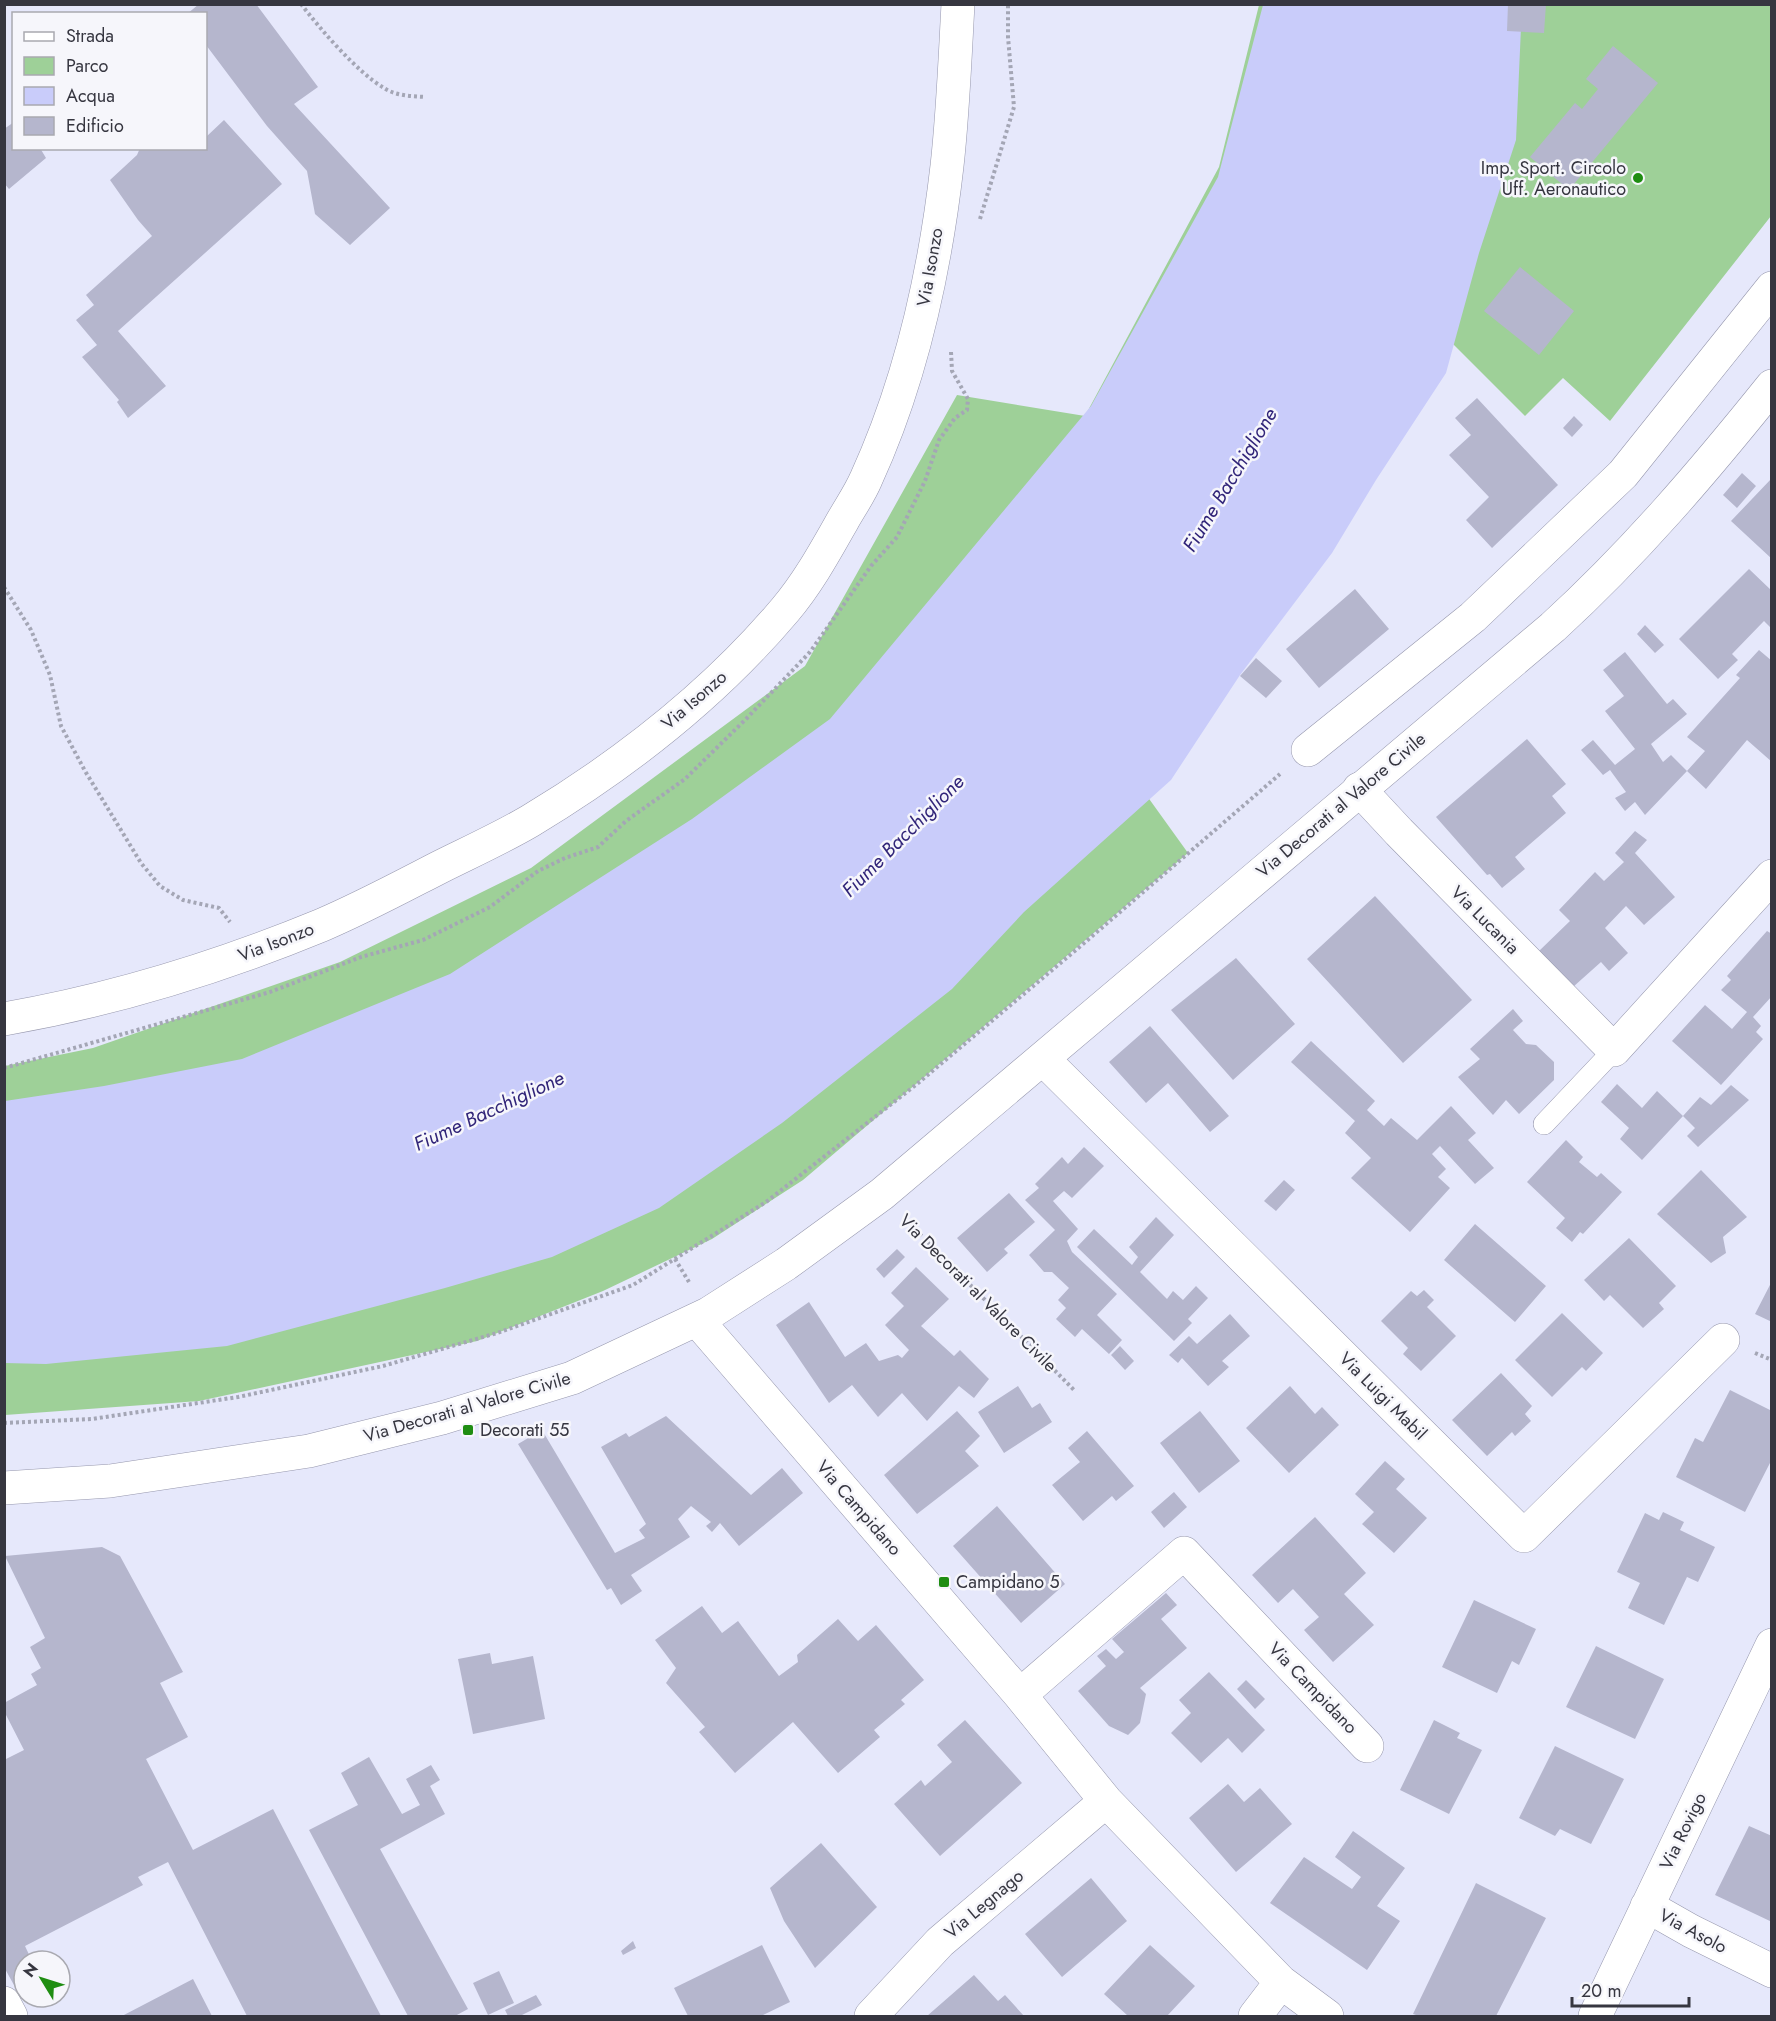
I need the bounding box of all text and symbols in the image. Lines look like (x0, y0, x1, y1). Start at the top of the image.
legend (12, 12, 207, 150)
text: Strada (66, 23, 114, 49)
text: Parco (66, 53, 108, 79)
text: Acqua (66, 83, 115, 109)
text: Edificio (66, 113, 124, 139)
place label: Imp. Sport. Circolo Uff. Aeronautico (1481, 155, 1626, 202)
marker: Imp. Sport. Circolo Uff. Aeronautico (1631, 171, 1645, 185)
street label: Via Isonzo (910, 225, 950, 308)
water label: Fiume Bacchiglione (1176, 403, 1284, 557)
street label: Via Isonzo (656, 664, 733, 736)
street label: Via Decorati al Valore Civile (1251, 726, 1431, 884)
water label: Fiume Bacchiglione (835, 768, 971, 904)
street label: Via Lucania (1445, 880, 1525, 960)
street label: Via Isonzo (234, 916, 318, 968)
water label: Fiume Bacchiglione (409, 1063, 569, 1159)
street label: Via Decorati al Valore Civile (893, 1208, 1063, 1378)
street label: Via Luigi Mabil (1333, 1346, 1433, 1446)
street label: Via Decorati al Valore Civile (360, 1365, 574, 1449)
place label: Decorati 55 (480, 1417, 569, 1443)
marker: Decorati 55 (461, 1423, 475, 1437)
street label: Via Campidano (810, 1455, 908, 1561)
place label: Campidano 5 (956, 1569, 1060, 1595)
marker: Campidano 5 (937, 1575, 951, 1589)
street label: Via Campidano (1262, 1636, 1364, 1740)
street label: Via Rovigo (1653, 1788, 1713, 1874)
street label: Via Legnago (939, 1863, 1029, 1945)
street label: Via Asolo (1654, 1902, 1732, 1960)
north arrow (12, 1949, 72, 2009)
text: N (18, 1958, 44, 1982)
scale bar (1572, 1970, 1689, 2008)
text: 20 m (1581, 1978, 1621, 2004)

